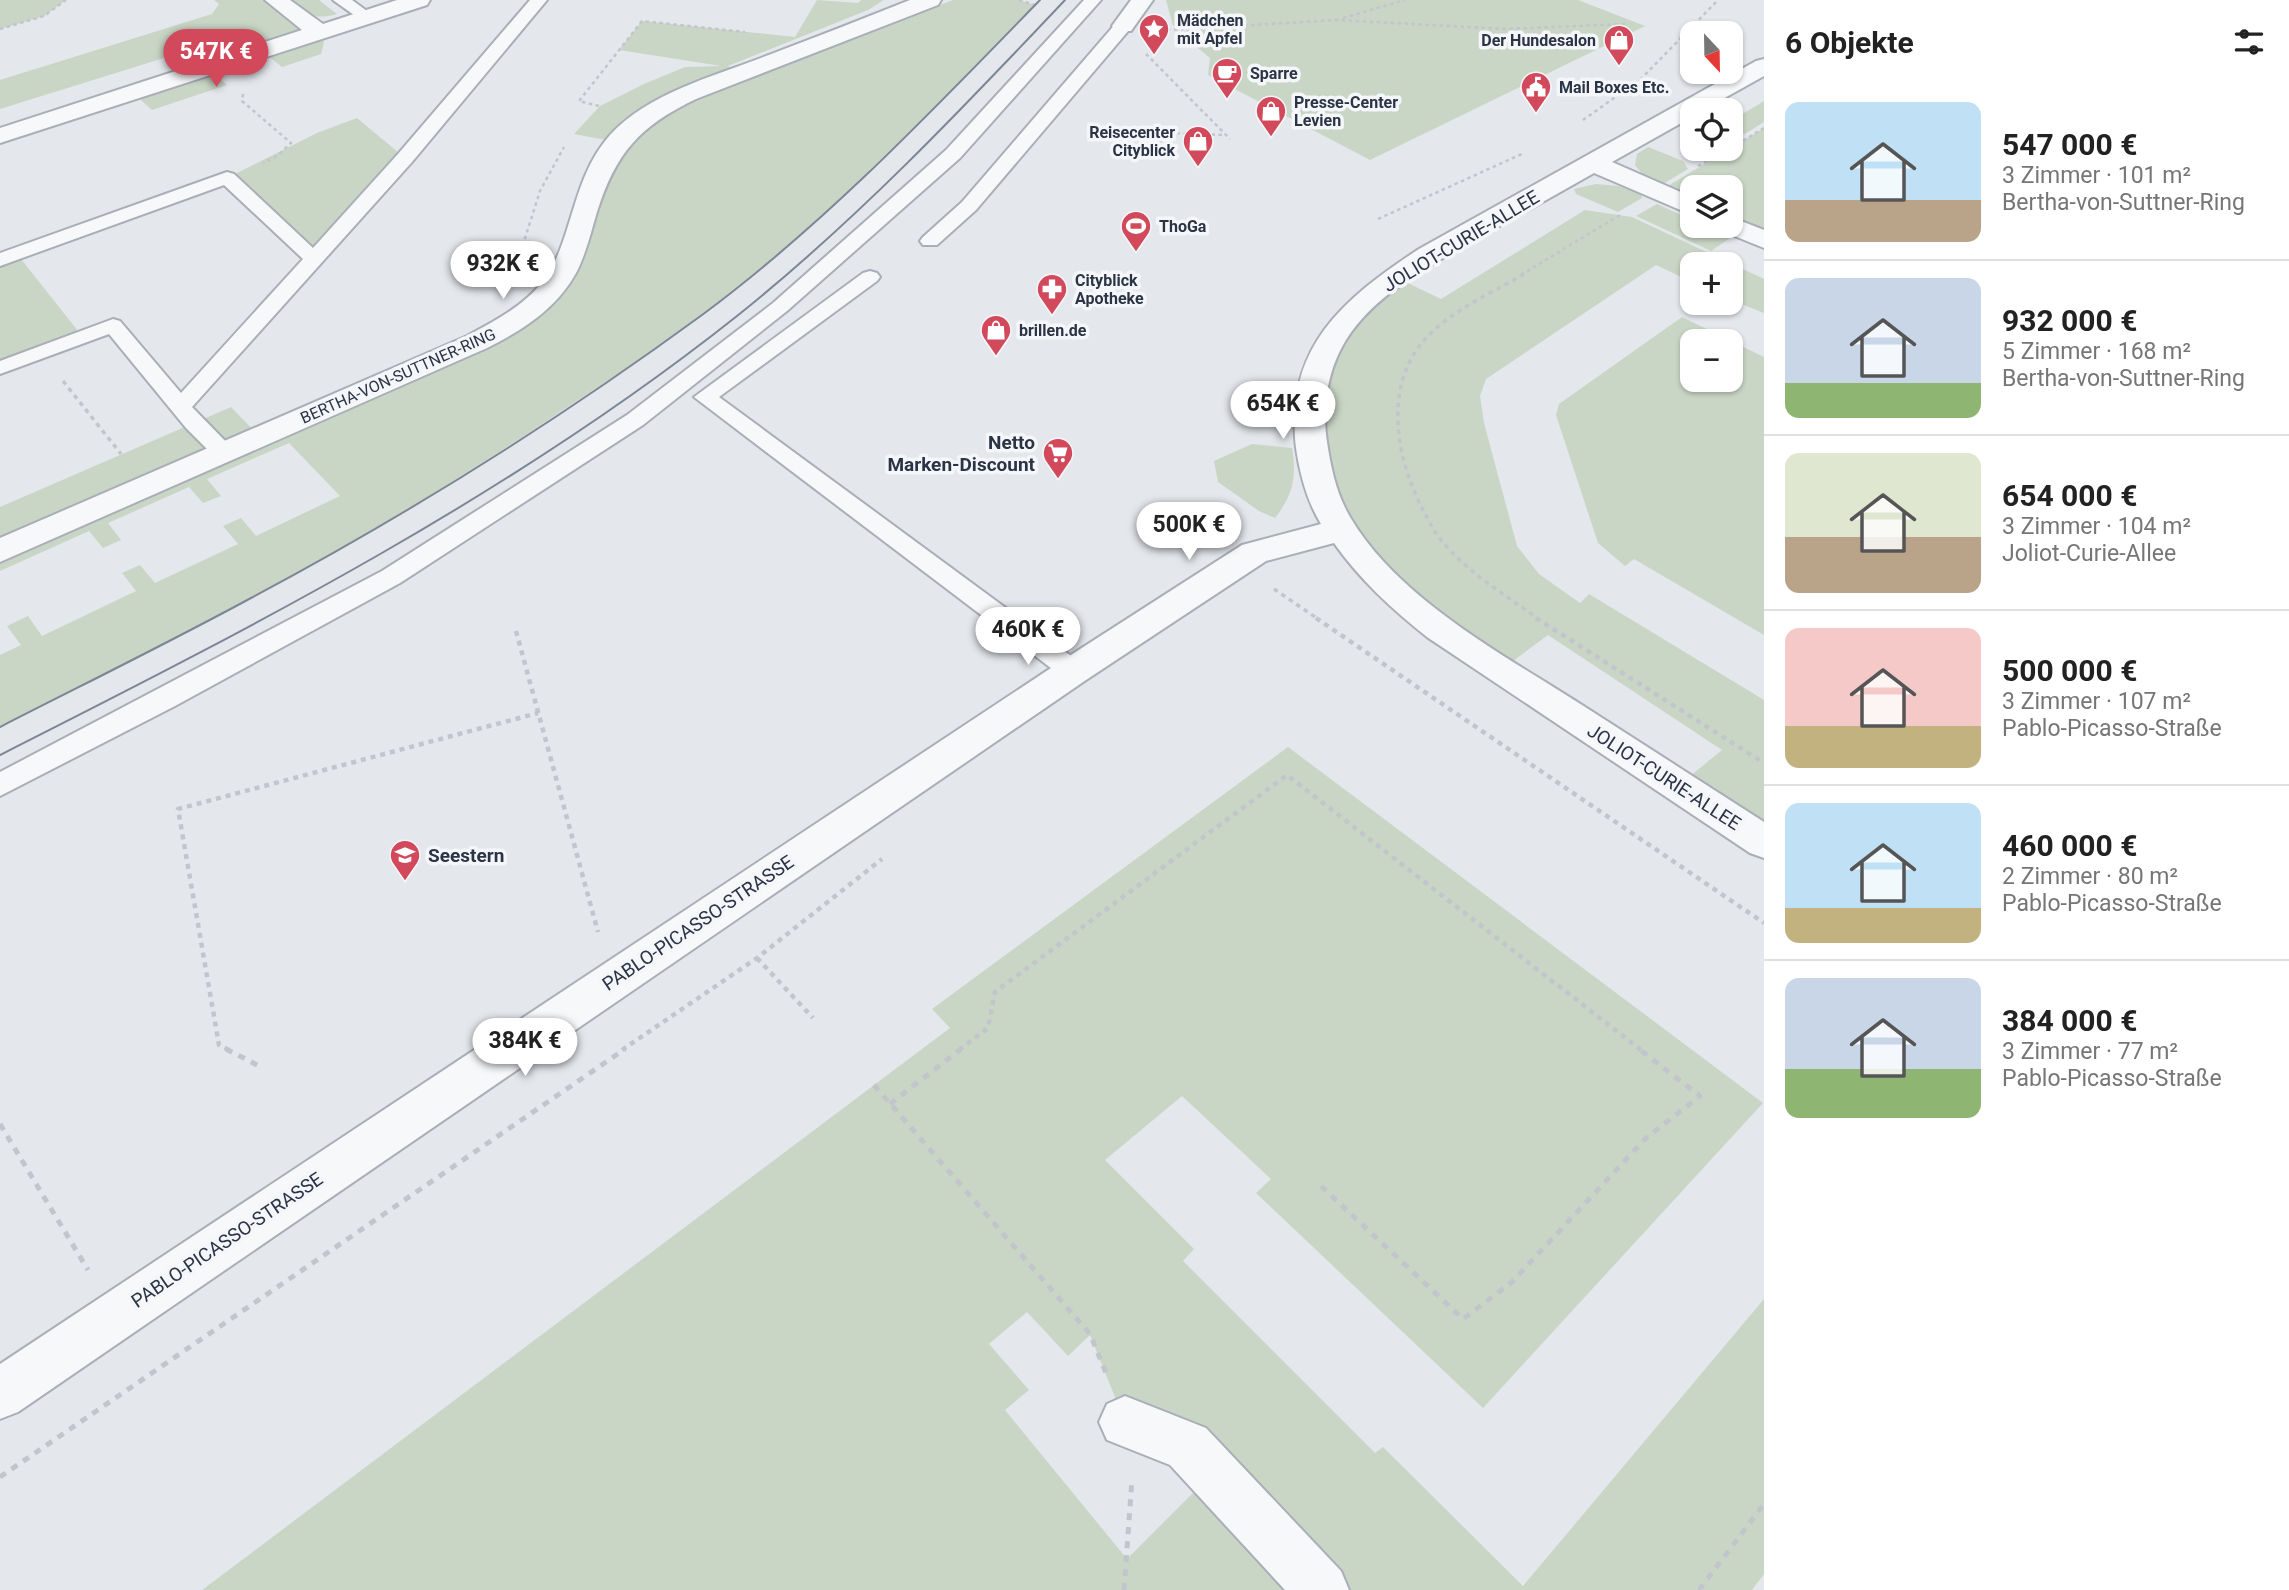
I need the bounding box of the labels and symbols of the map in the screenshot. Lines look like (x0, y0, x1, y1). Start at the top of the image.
place label: Mädchen mit Apfel (1177, 11, 1244, 48)
place icon: Mädchen mit Apfel (1137, 12, 1171, 56)
north arrow (1680, 21, 1743, 84)
shop icon: Der Hundesalon (1602, 23, 1636, 67)
pin: 547K € (159, 29, 273, 89)
place label: Der Hundesalon (1481, 31, 1596, 50)
cafe icon: Sparre (1210, 56, 1244, 100)
place label: Sparre (1250, 64, 1298, 83)
public building icon: Mail Boxes Etc. (1519, 70, 1553, 114)
place label: Mail Boxes Etc. (1559, 78, 1669, 97)
place label: Presse-Center Levien (1294, 93, 1398, 130)
shop icon: Presse-Center Levien (1254, 94, 1288, 138)
place label: Reisecenter Cityblick (1089, 123, 1175, 160)
shop icon: Reisecenter Cityblick (1181, 124, 1215, 168)
street label: JOLIOT-CURIE-ALLEE (1379, 185, 1543, 297)
sports icon: ThoGa (1119, 209, 1153, 253)
place label: ThoGa (1159, 217, 1207, 236)
pin: 932K € (446, 242, 560, 301)
place label: Cityblick Apotheke (1075, 271, 1144, 308)
pharmacy icon: Cityblick Apotheke (1035, 272, 1069, 316)
shop icon: brillen.de (979, 313, 1013, 357)
place label: brillen.de (1019, 321, 1087, 340)
street label: BERTHA-VON-SUTTNER-RING (297, 324, 499, 428)
pin: 654K € (1226, 382, 1340, 441)
place label: Netto Marken-Discount (887, 431, 1036, 476)
supermarket icon: Netto Marken-Discount (1041, 436, 1075, 480)
pin: 500K € (1132, 503, 1246, 562)
pin: 460K € (971, 608, 1085, 667)
street label: JOLIOT-CURIE-ALLEE (1583, 719, 1745, 835)
school or university icon: Seestern (388, 838, 422, 882)
place label: Seestern (428, 844, 504, 867)
street label: PABLO-PICASSO-STRASSE (598, 850, 798, 996)
pin: 384K € (468, 1018, 582, 1078)
street label: PABLO-PICASSO-STRASSE (127, 1167, 327, 1313)

